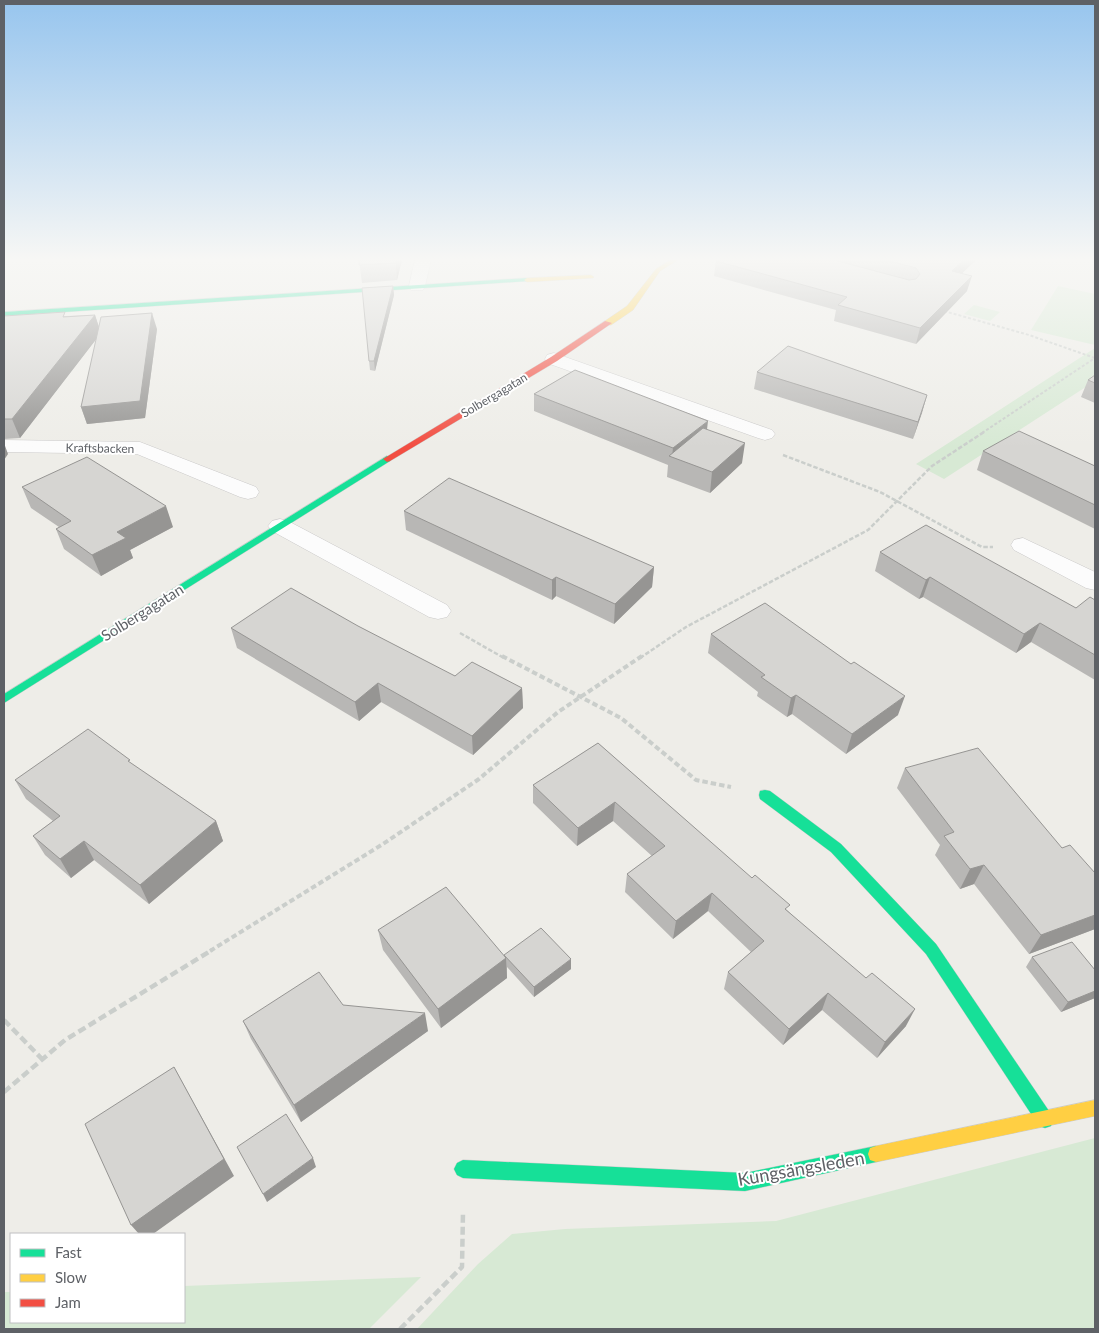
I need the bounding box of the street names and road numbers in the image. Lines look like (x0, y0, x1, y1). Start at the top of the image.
street label: Solbergagatan (458, 369, 530, 421)
street label: Kraftsbacken (66, 440, 134, 456)
street label: Solbergagatan (98, 580, 186, 644)
street label: Kungsängsleden (736, 1146, 866, 1190)

